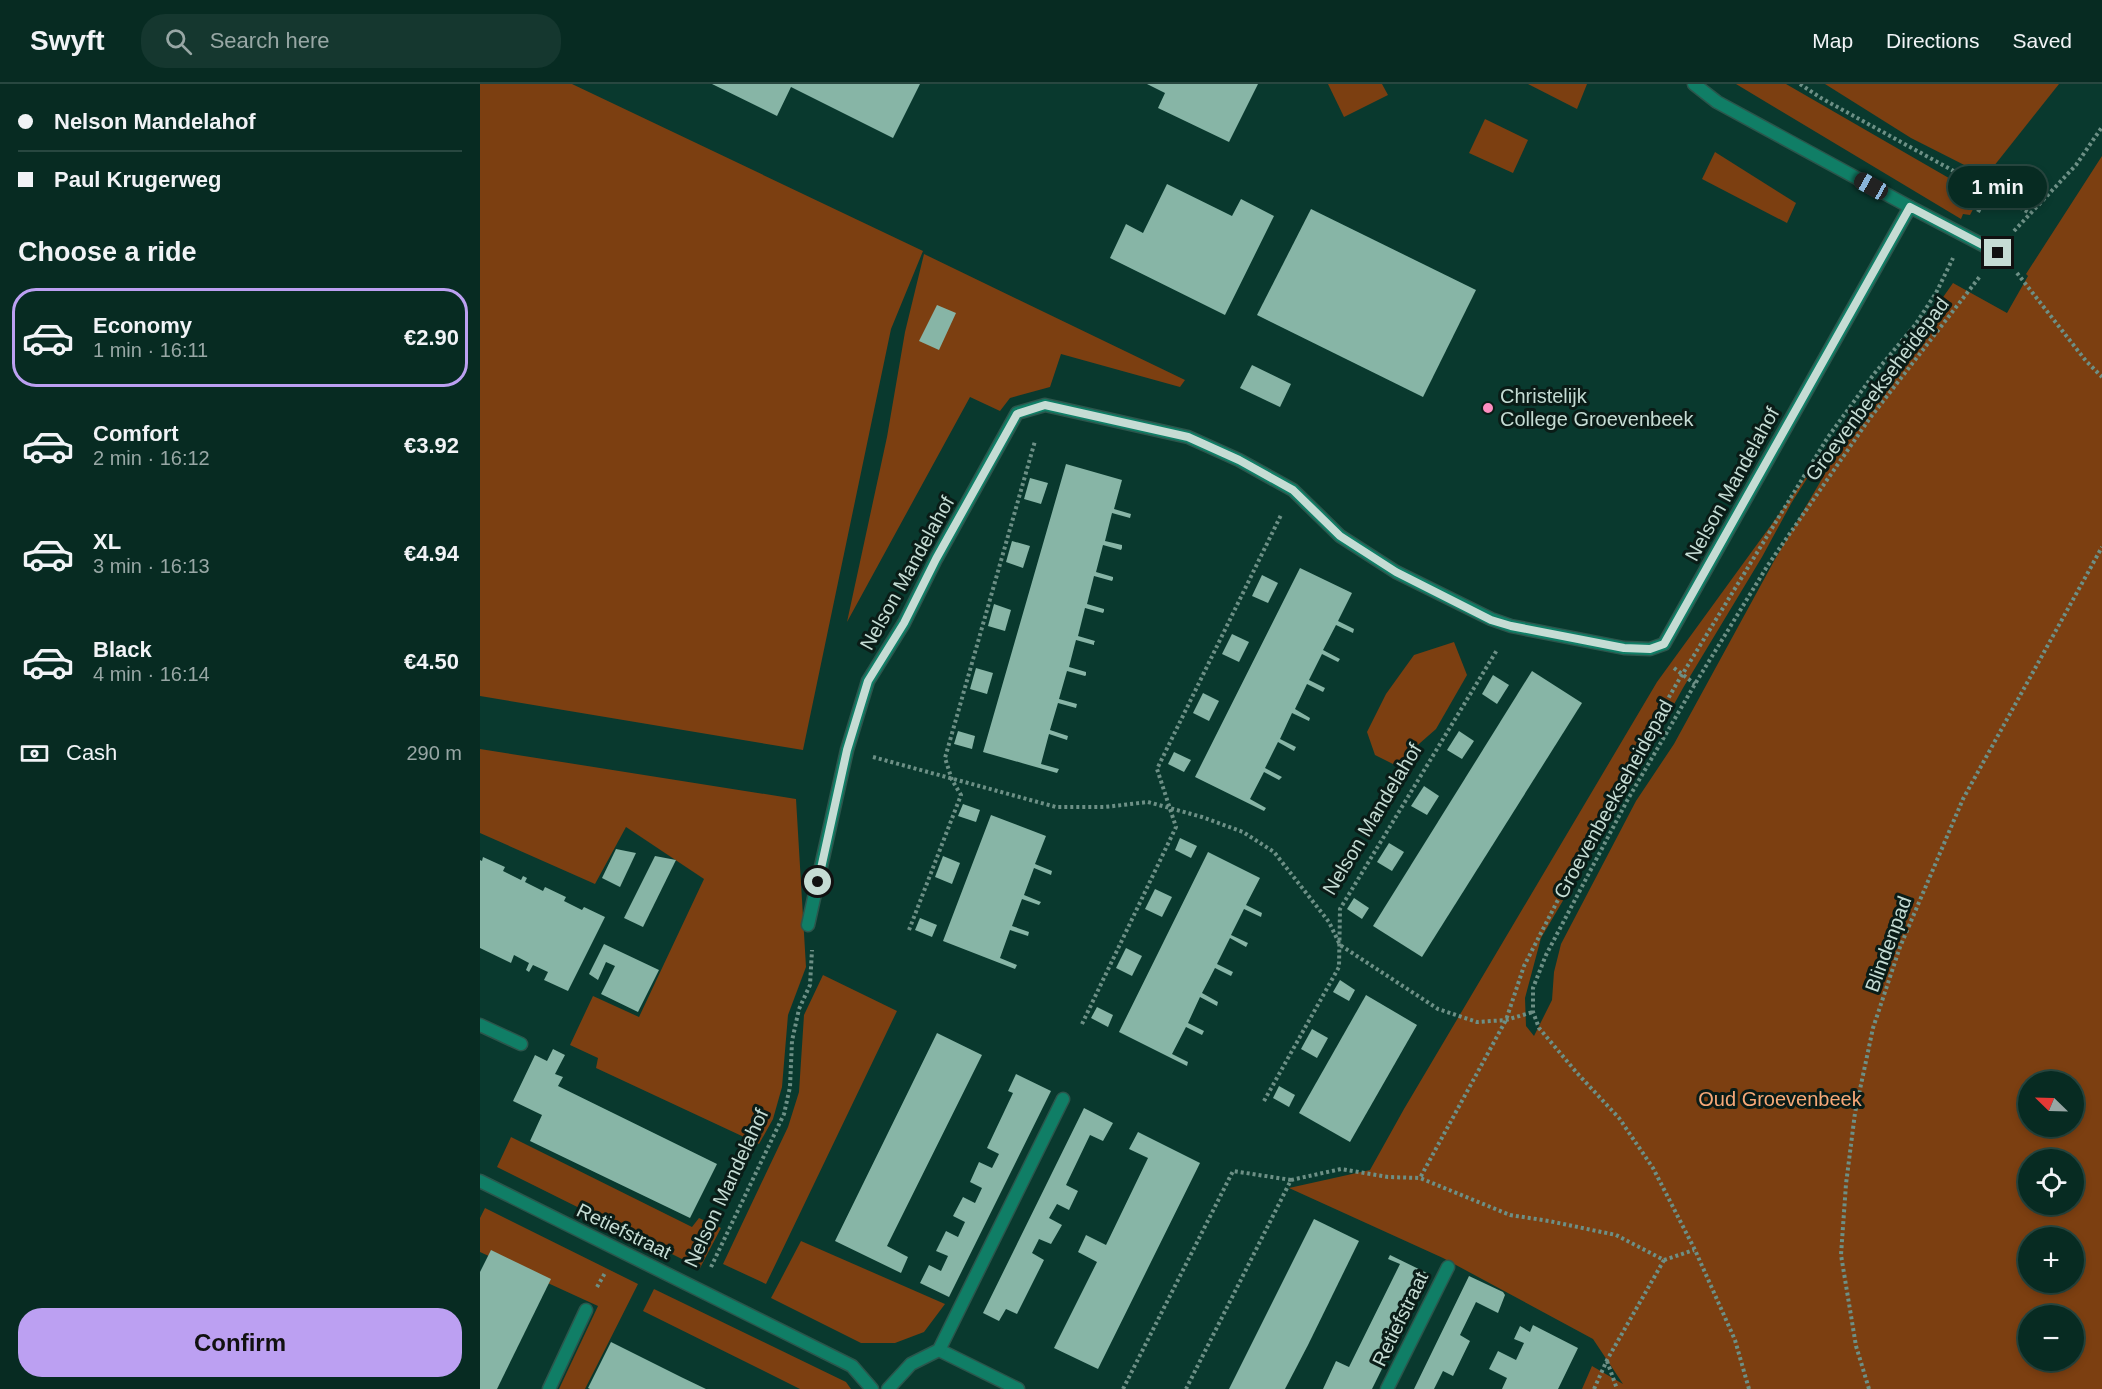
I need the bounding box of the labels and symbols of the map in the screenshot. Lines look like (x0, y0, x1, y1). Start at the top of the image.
callout: 1 min (1948, 166, 2048, 208)
car (1851, 169, 1891, 203)
route end (1984, 239, 2011, 266)
street label: Groevenbeekseheidepad (1801, 293, 1953, 485)
place label: Christelijk College Groevenbeek (1500, 385, 1694, 430)
marker: Christelijk College Groevenbeek (1481, 401, 1495, 415)
street label: Nelson Mandelahof (1681, 403, 1784, 565)
street label: Nelson Mandelahof (856, 492, 959, 654)
street label: Groevenbeekseheidepad (1549, 696, 1677, 902)
street label: Nelson Mandelahof (1318, 739, 1426, 899)
route start (804, 868, 831, 895)
street label: Blindenpad (1861, 893, 1915, 995)
north arrow (2018, 1071, 2084, 1137)
park label: Oud Groevenbeek (1698, 1088, 1863, 1110)
street label: Nelson Mandelahof (680, 1105, 773, 1271)
street label: Retiefstraat (573, 1199, 675, 1263)
street label: Retiefstraat (1368, 1268, 1432, 1370)

